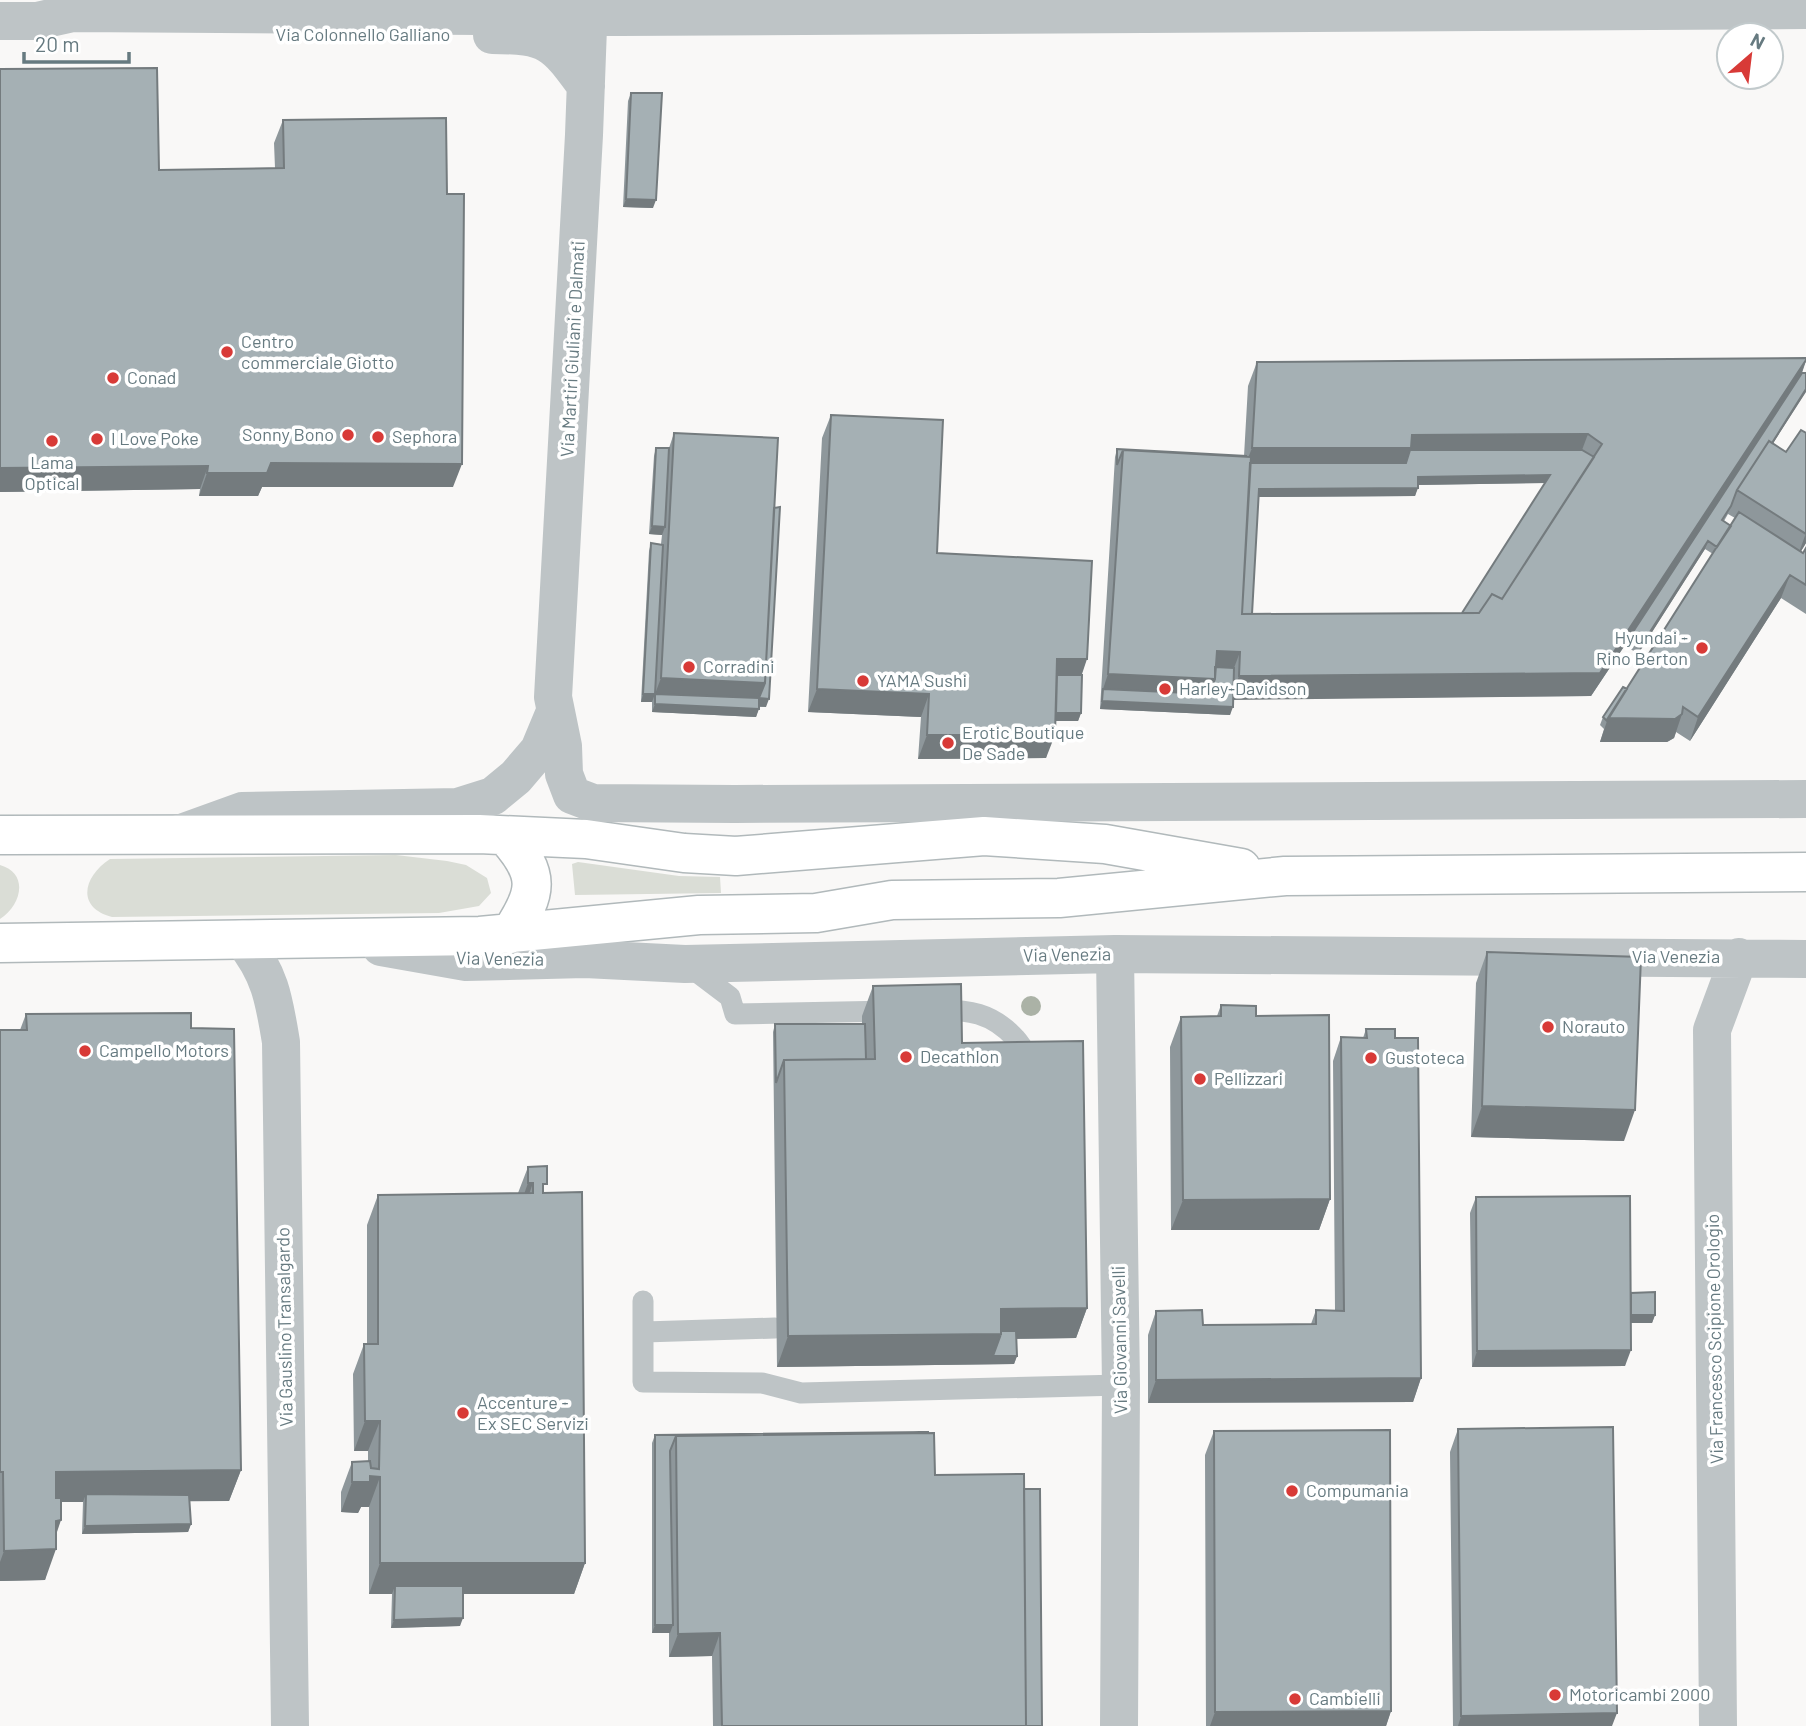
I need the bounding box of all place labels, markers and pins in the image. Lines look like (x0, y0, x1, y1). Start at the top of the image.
place label: Centro commerciale Giotto (241, 330, 394, 373)
marker: Centro commerciale Giotto (219, 344, 235, 360)
place label: Conad (127, 366, 176, 388)
marker: Conad (105, 370, 121, 386)
place label: Sonny Bono (242, 423, 334, 445)
place label: Sephora (392, 425, 457, 447)
place label: I Love Poke (111, 427, 199, 449)
marker: Sonny Bono (340, 427, 356, 443)
marker: Sephora (370, 429, 386, 445)
marker: I Love Poke (89, 431, 105, 447)
marker: Lama Optical (44, 433, 60, 449)
place label: Lama Optical (25, 451, 79, 494)
place label: Hyundai - Rino Berton (1596, 626, 1688, 669)
marker: Hyundai - Rino Berton (1694, 640, 1710, 656)
place label: Corradini (703, 655, 775, 677)
marker: Corradini (681, 659, 697, 675)
place label: YAMA Sushi (877, 669, 967, 691)
marker: YAMA Sushi (855, 673, 871, 689)
place label: Harley-Davidson (1179, 677, 1306, 699)
marker: Harley-Davidson (1157, 681, 1173, 697)
place label: Erotic Boutique De Sade (962, 721, 1084, 764)
marker: Erotic Boutique De Sade (940, 735, 956, 751)
place label: Norauto (1562, 1015, 1625, 1037)
marker: Norauto (1540, 1019, 1556, 1035)
place label: Campello Motors (99, 1039, 229, 1061)
marker: Campello Motors (77, 1043, 93, 1059)
place label: Decathlon (920, 1045, 999, 1067)
place label: Gustoteca (1385, 1046, 1465, 1068)
marker: Decathlon (898, 1049, 914, 1065)
marker: Gustoteca (1363, 1050, 1379, 1066)
place label: Pellizzari (1214, 1067, 1283, 1089)
marker: Pellizzari (1192, 1071, 1208, 1087)
place label: Accenture - Ex SEC Servizi (477, 1391, 589, 1434)
marker: Accenture - Ex SEC Servizi (455, 1405, 471, 1421)
place label: Compumania (1306, 1479, 1409, 1501)
marker: Compumania (1284, 1483, 1300, 1499)
place label: Motoricambi 2000 (1569, 1683, 1710, 1705)
place label: Cambielli (1309, 1687, 1381, 1709)
marker: Motoricambi 2000 (1547, 1687, 1563, 1703)
marker: Cambielli (1287, 1691, 1303, 1707)

